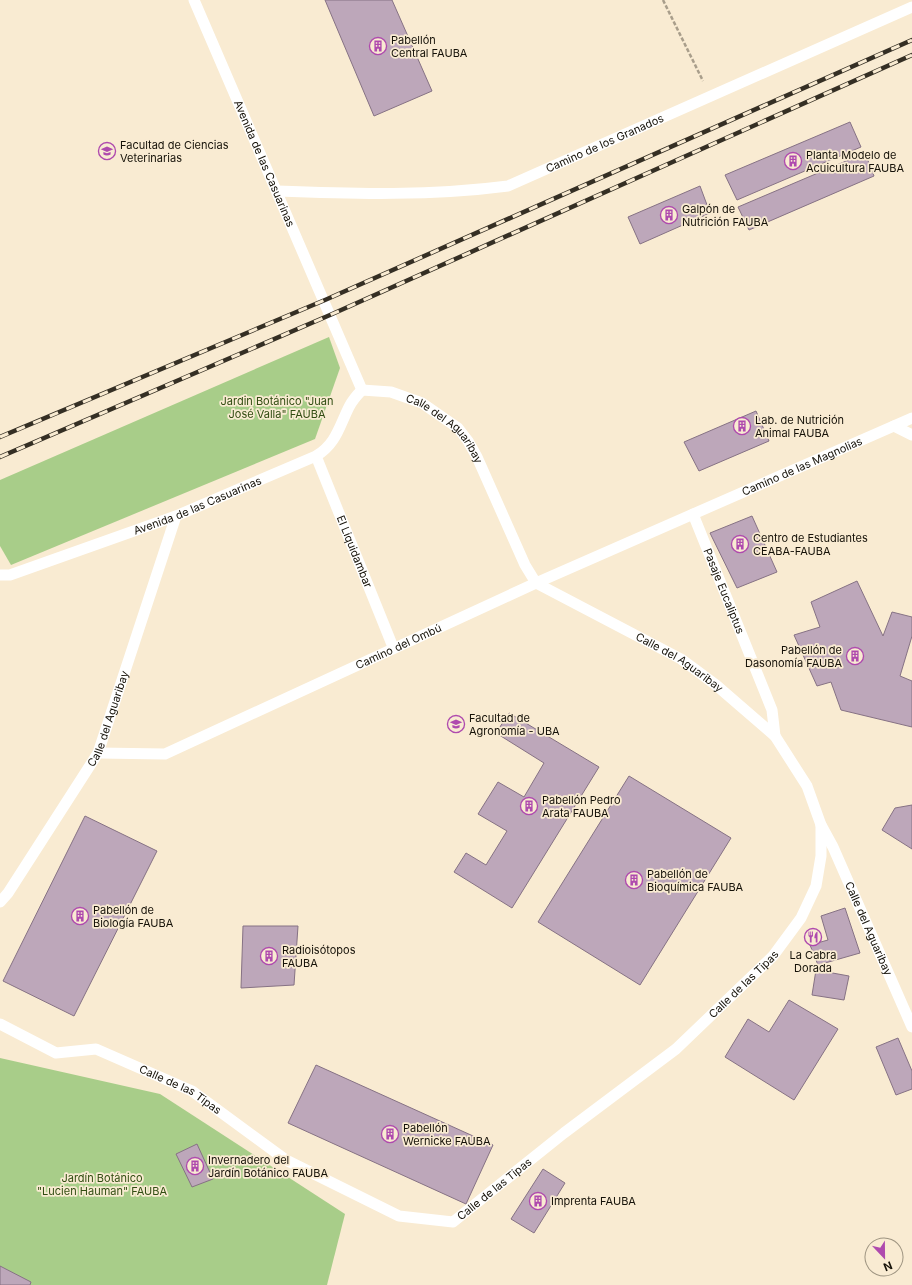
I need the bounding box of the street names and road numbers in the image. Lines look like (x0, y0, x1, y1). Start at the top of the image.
street label: Avenida de las Casuarinas (231, 98, 298, 229)
street label: Camino de los Granados (543, 111, 666, 175)
street label: Calle del Aguaribay (404, 391, 486, 465)
street label: Camino de las Magnolias (740, 434, 865, 499)
street label: Avenida de las Casuarinas (132, 473, 264, 538)
street label: El Liquidambar (334, 513, 375, 590)
street label: Pasaje Eucaliptus (700, 546, 748, 636)
street label: Camino del Ombú (353, 621, 444, 672)
street label: Calle del Aguaribay (633, 630, 726, 695)
street label: Calle del Aguaribay (84, 669, 132, 769)
street label: Calle del Aguaribay (842, 879, 896, 978)
street label: Calle de las Tipas (706, 948, 782, 1021)
street label: Calle de las Tipas (137, 1062, 224, 1117)
street label: Calle de las Tipas (454, 1155, 535, 1223)

